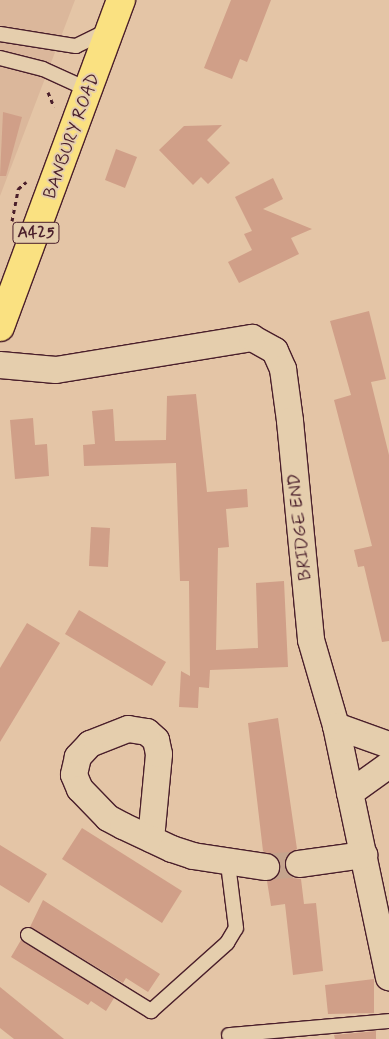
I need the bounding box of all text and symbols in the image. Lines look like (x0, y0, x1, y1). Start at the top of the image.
street label: BANBURY ROAD (40, 71, 104, 201)
road number: A425 (12, 220, 60, 247)
street label: BRIDGE END (284, 472, 316, 582)

